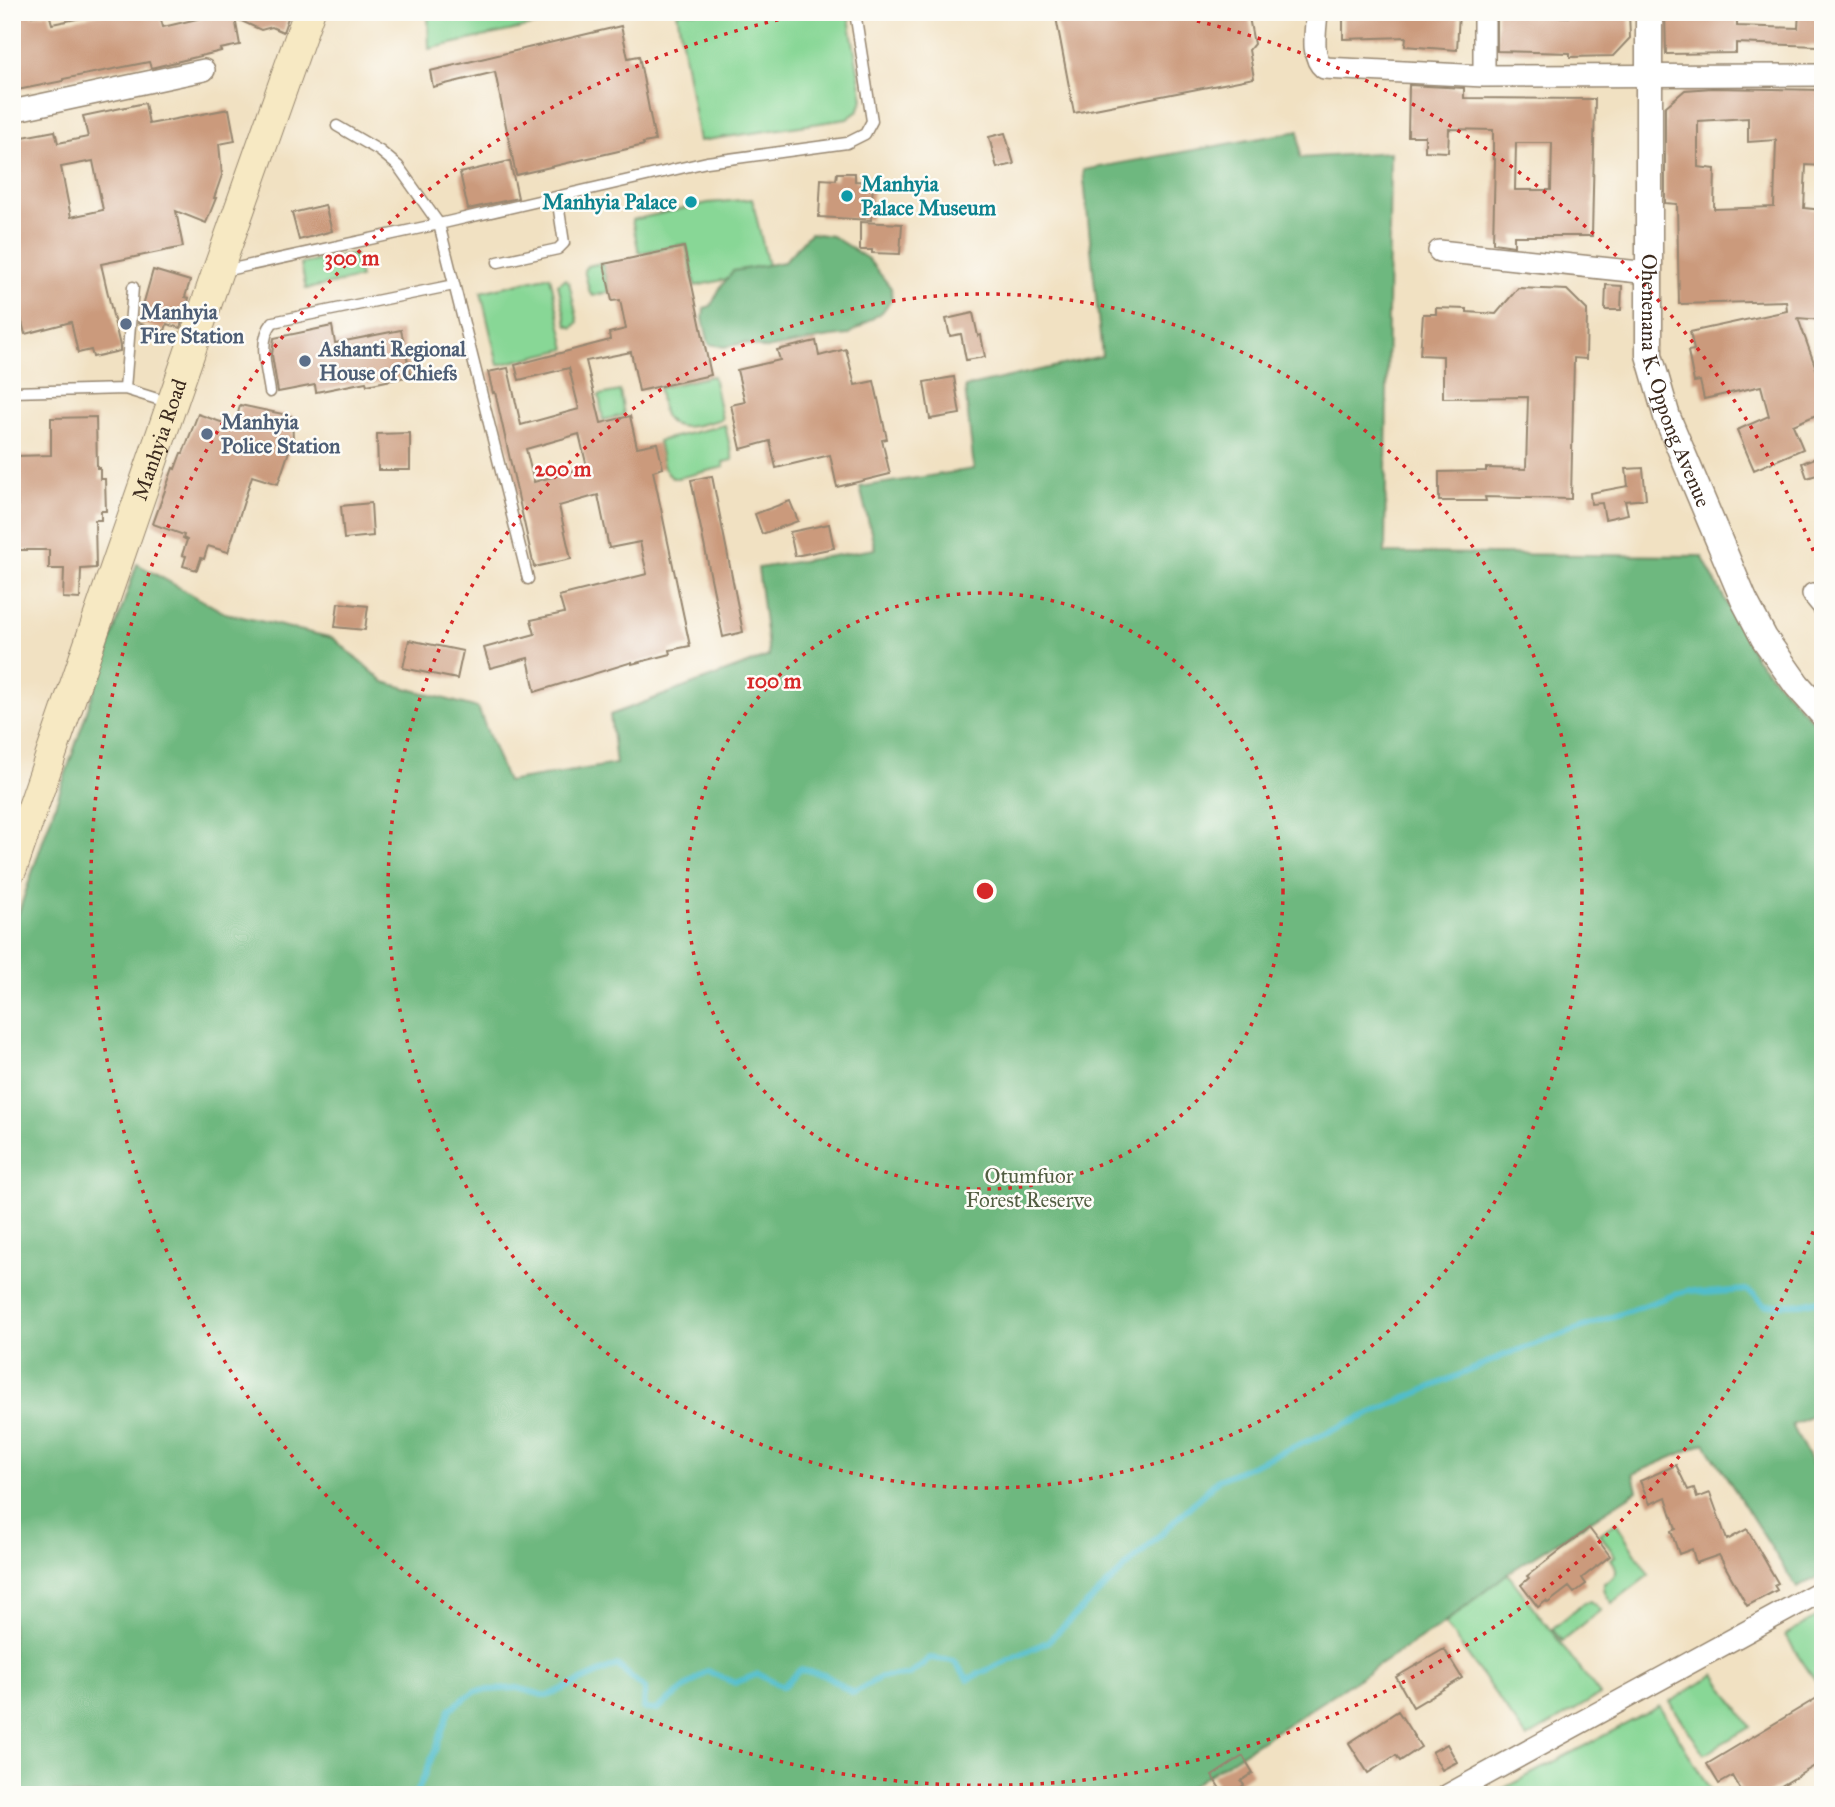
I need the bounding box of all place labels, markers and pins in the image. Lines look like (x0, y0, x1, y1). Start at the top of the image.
place label: Manhyia Palace Museum (861, 171, 996, 221)
marker: Manhyia Palace Museum (839, 188, 855, 204)
place label: Manhyia Palace (542, 189, 677, 215)
marker: Manhyia Palace (683, 194, 699, 210)
place label: Manhyia Fire Station (140, 299, 245, 349)
marker: Manhyia Fire Station (118, 316, 134, 332)
place label: Ashanti Regional House of Chiefs (317, 336, 467, 386)
marker: Ashanti Regional House of Chiefs (297, 353, 313, 369)
place label: Manhyia Police Station (221, 409, 341, 459)
marker: Manhyia Police Station (199, 426, 215, 442)
centre of rings (973, 879, 997, 903)

